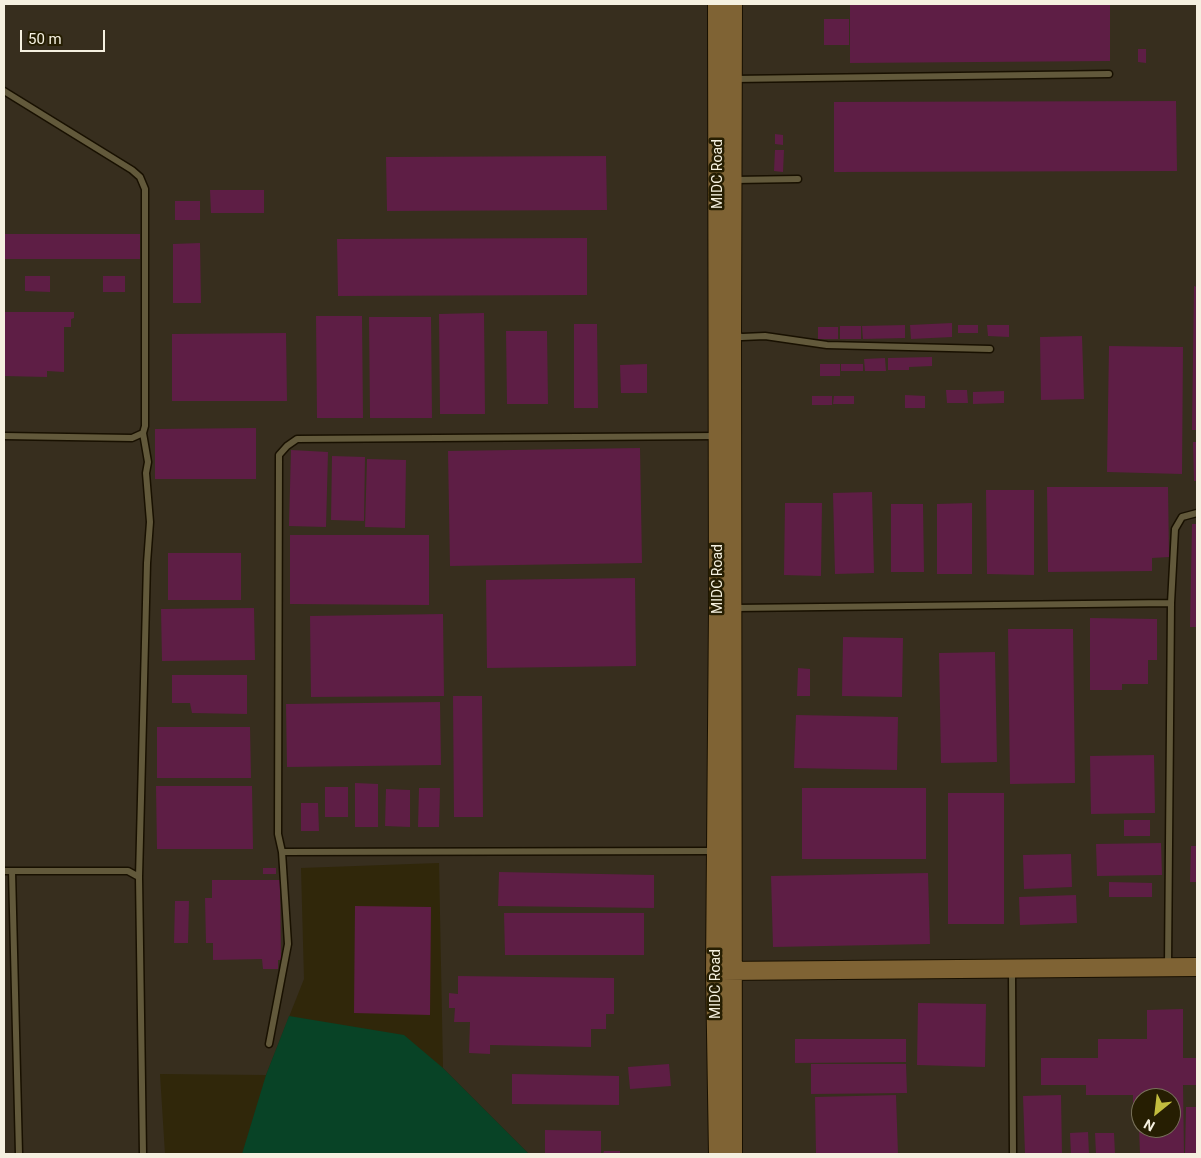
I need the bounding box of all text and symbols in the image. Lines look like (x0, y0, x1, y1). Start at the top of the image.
scale bar (22, 20, 108, 52)
text: 50 m (28, 30, 62, 48)
street label: MIDC Road (710, 139, 726, 209)
street label: MIDC Road (710, 544, 726, 614)
street label: MIDC Road (708, 949, 724, 1019)
north arrow (1131, 1088, 1181, 1138)
text: N (1141, 1116, 1157, 1135)

